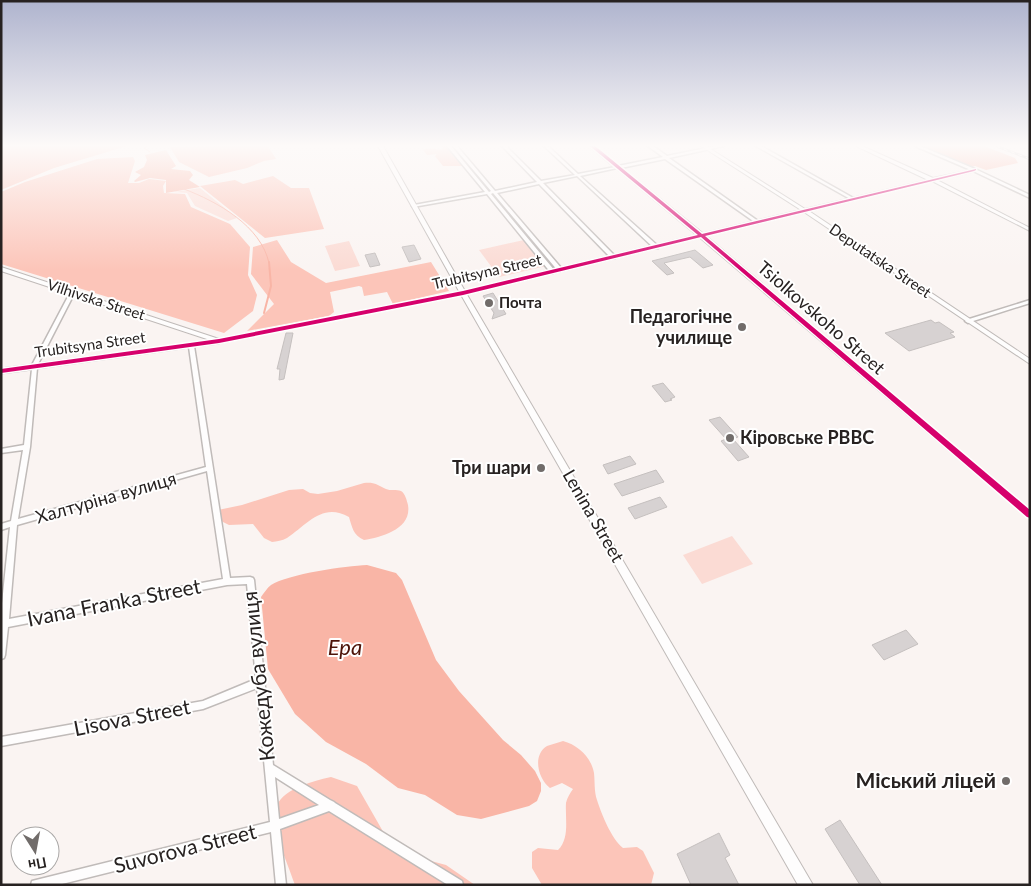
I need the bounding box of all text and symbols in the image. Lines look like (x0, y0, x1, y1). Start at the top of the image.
street label: Deputatska Street (826, 219, 935, 301)
street label: Trubitsyna Street (430, 250, 544, 292)
street label: Tsiolkovskoho Street (753, 256, 890, 379)
street label: Vilhivska Street (45, 275, 148, 324)
place label: Почта (499, 293, 542, 311)
marker: Почта (483, 297, 495, 309)
place label: Педагогічне училище (630, 305, 732, 348)
marker: Педагогічне училище (736, 321, 748, 333)
street label: Trubitsyna Street (33, 327, 147, 361)
place label: Кіровське РВВС (740, 426, 874, 448)
marker: Кіровське РВВС (724, 432, 736, 444)
place label: Три шари (452, 456, 531, 478)
marker: Три шари (535, 462, 547, 474)
street label: Lenina Street (558, 465, 630, 566)
street label: Халтуріна вулиця (33, 466, 179, 528)
street label: Ivana Franka Street (25, 572, 203, 631)
street label: Кожедуба вулиця (236, 590, 279, 762)
water label: Ера (328, 633, 362, 660)
street label: Lisova Street (71, 693, 193, 740)
place label: Міський ліцей (856, 767, 996, 792)
marker: Міський ліцей (1000, 775, 1012, 787)
street label: Suvorova Street (111, 818, 259, 877)
north arrow (10, 826, 60, 876)
text: Пн (27, 854, 48, 874)

